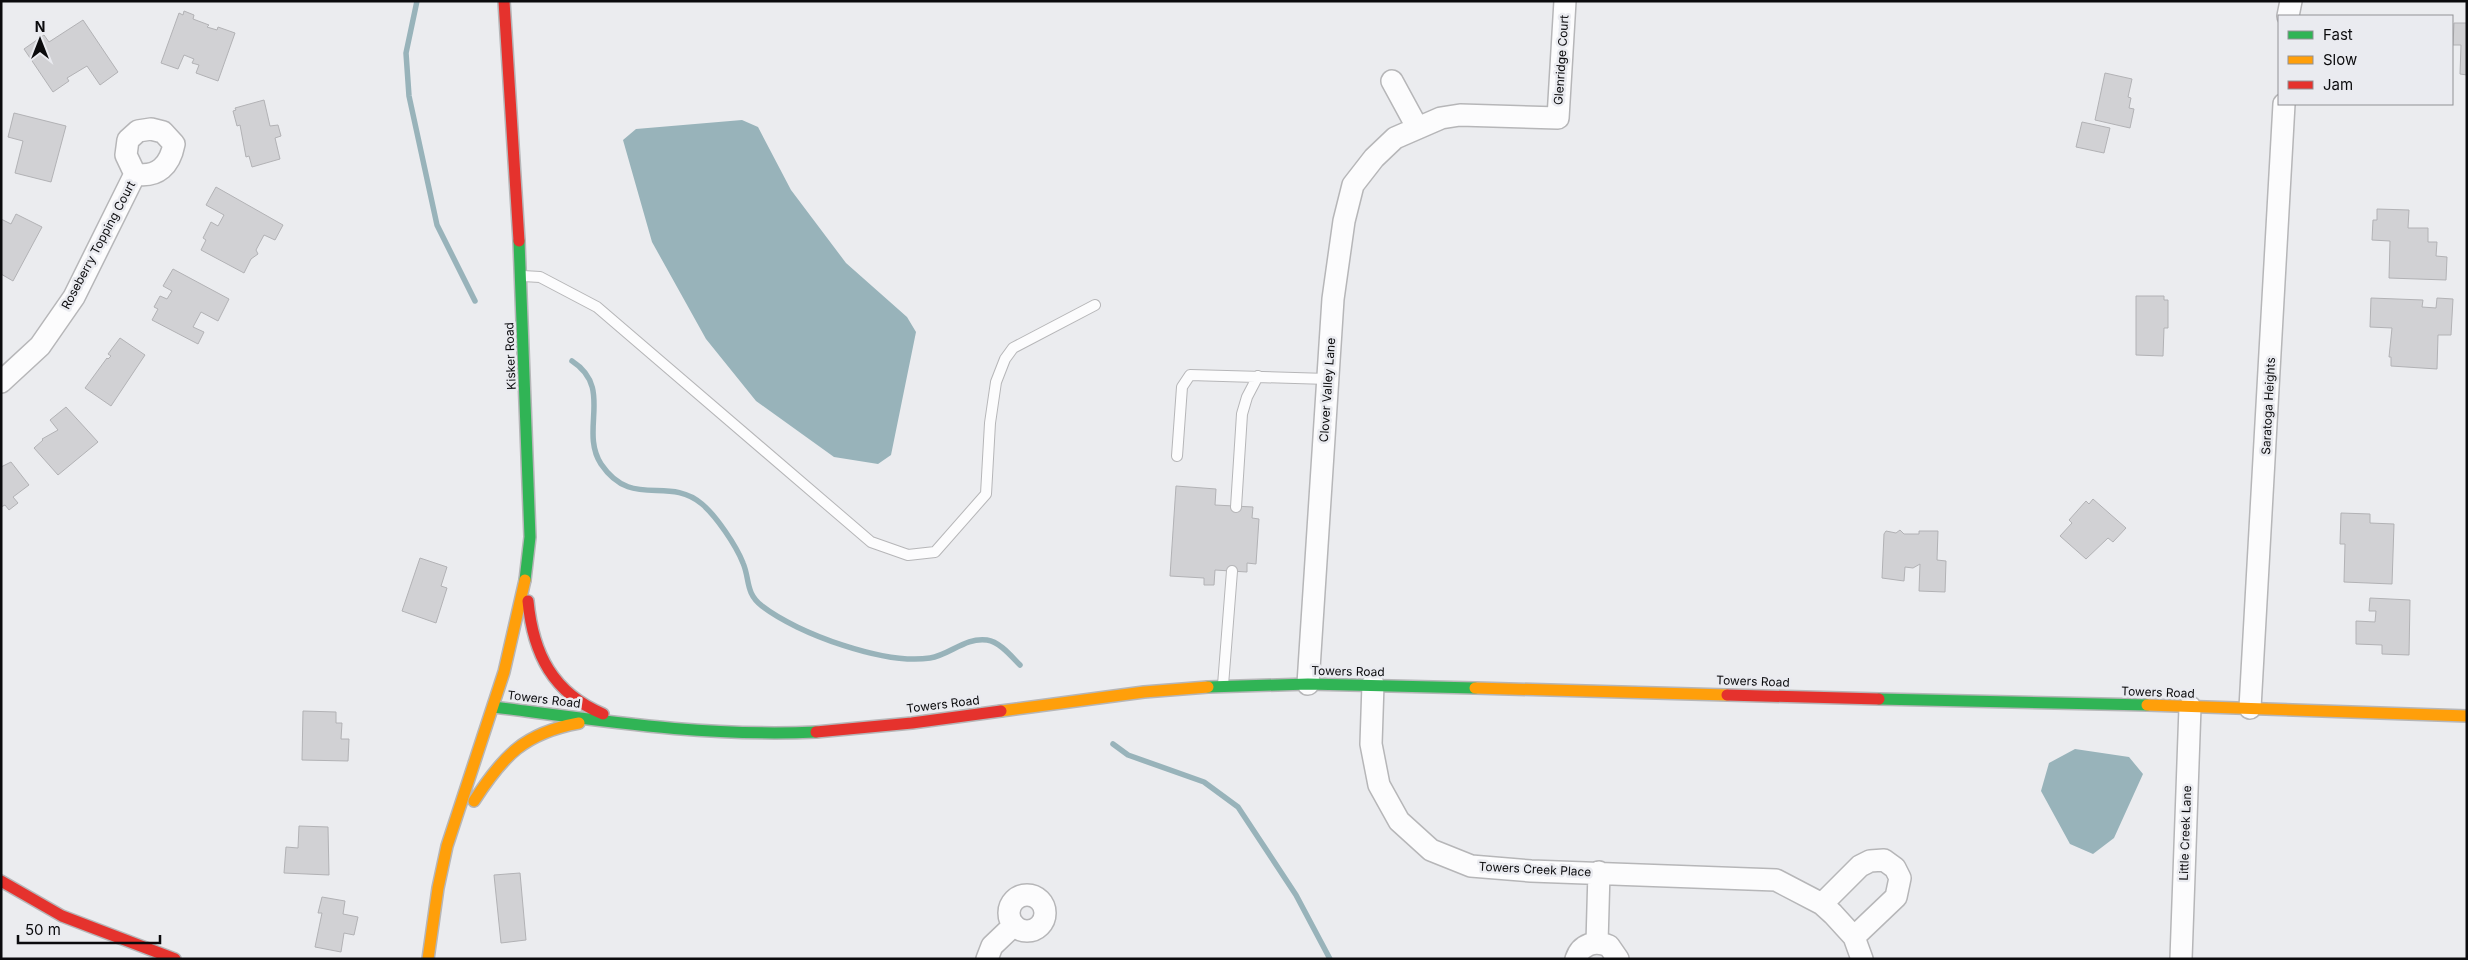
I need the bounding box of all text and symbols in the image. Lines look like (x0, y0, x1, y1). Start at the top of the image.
street label: Glenridge Court (1550, 14, 1572, 106)
north arrow (15, 15, 65, 65)
legend (2278, 15, 2453, 105)
text: N (35, 18, 45, 35)
text: Fast (2323, 25, 2353, 44)
text: Slow (2323, 50, 2357, 69)
text: Jam (2323, 75, 2353, 94)
street label: Roseberry Topping Court (58, 178, 138, 312)
street label: Kisker Road (501, 322, 519, 390)
street label: Clover Valley Lane (1316, 337, 1338, 443)
street label: Saratoga Heights (2258, 357, 2278, 455)
street label: Towers Road (1311, 663, 1385, 679)
street label: Towers Road (1716, 672, 1790, 690)
street label: Towers Road (2121, 683, 2195, 701)
street label: Towers Road (507, 687, 581, 711)
street label: Towers Road (906, 692, 980, 716)
street label: Little Creek Lane (2176, 785, 2194, 881)
street label: Towers Creek Place (1478, 859, 1592, 879)
scale bar (18, 912, 160, 944)
text: 50 m (25, 920, 61, 939)

